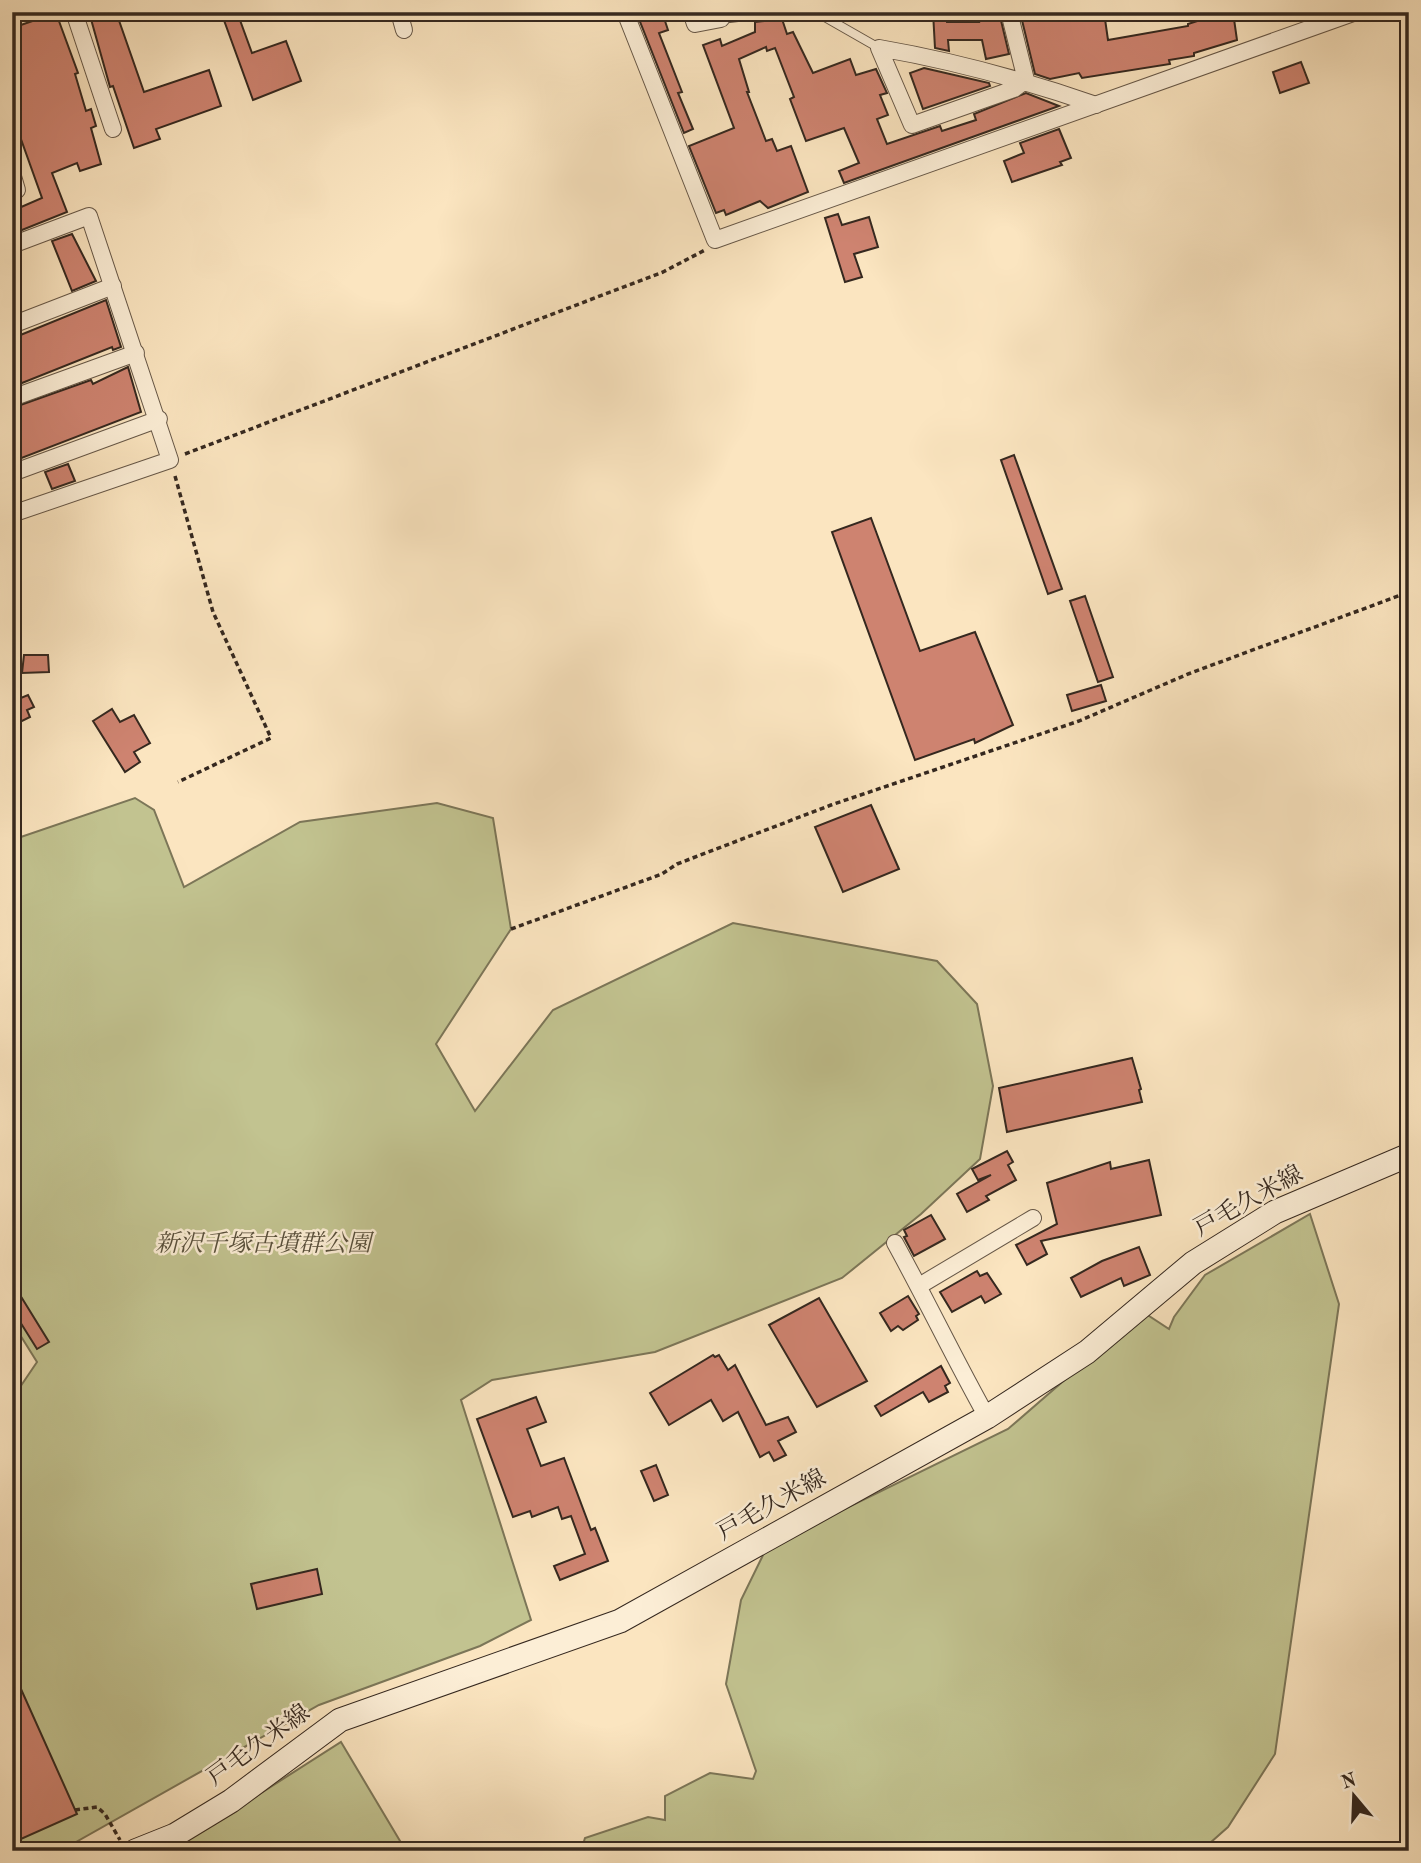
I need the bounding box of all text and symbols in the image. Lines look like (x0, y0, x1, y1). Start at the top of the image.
street label: 戸毛久米線 (1189, 1160, 1307, 1242)
park label: 新沢千塚古墳群公園 (155, 1230, 375, 1257)
street label: 戸毛久米線 (712, 1464, 830, 1546)
street label: 戸毛久米線 (202, 1699, 315, 1791)
north arrow (1320, 1762, 1390, 1832)
text: N (1339, 1771, 1360, 1794)

